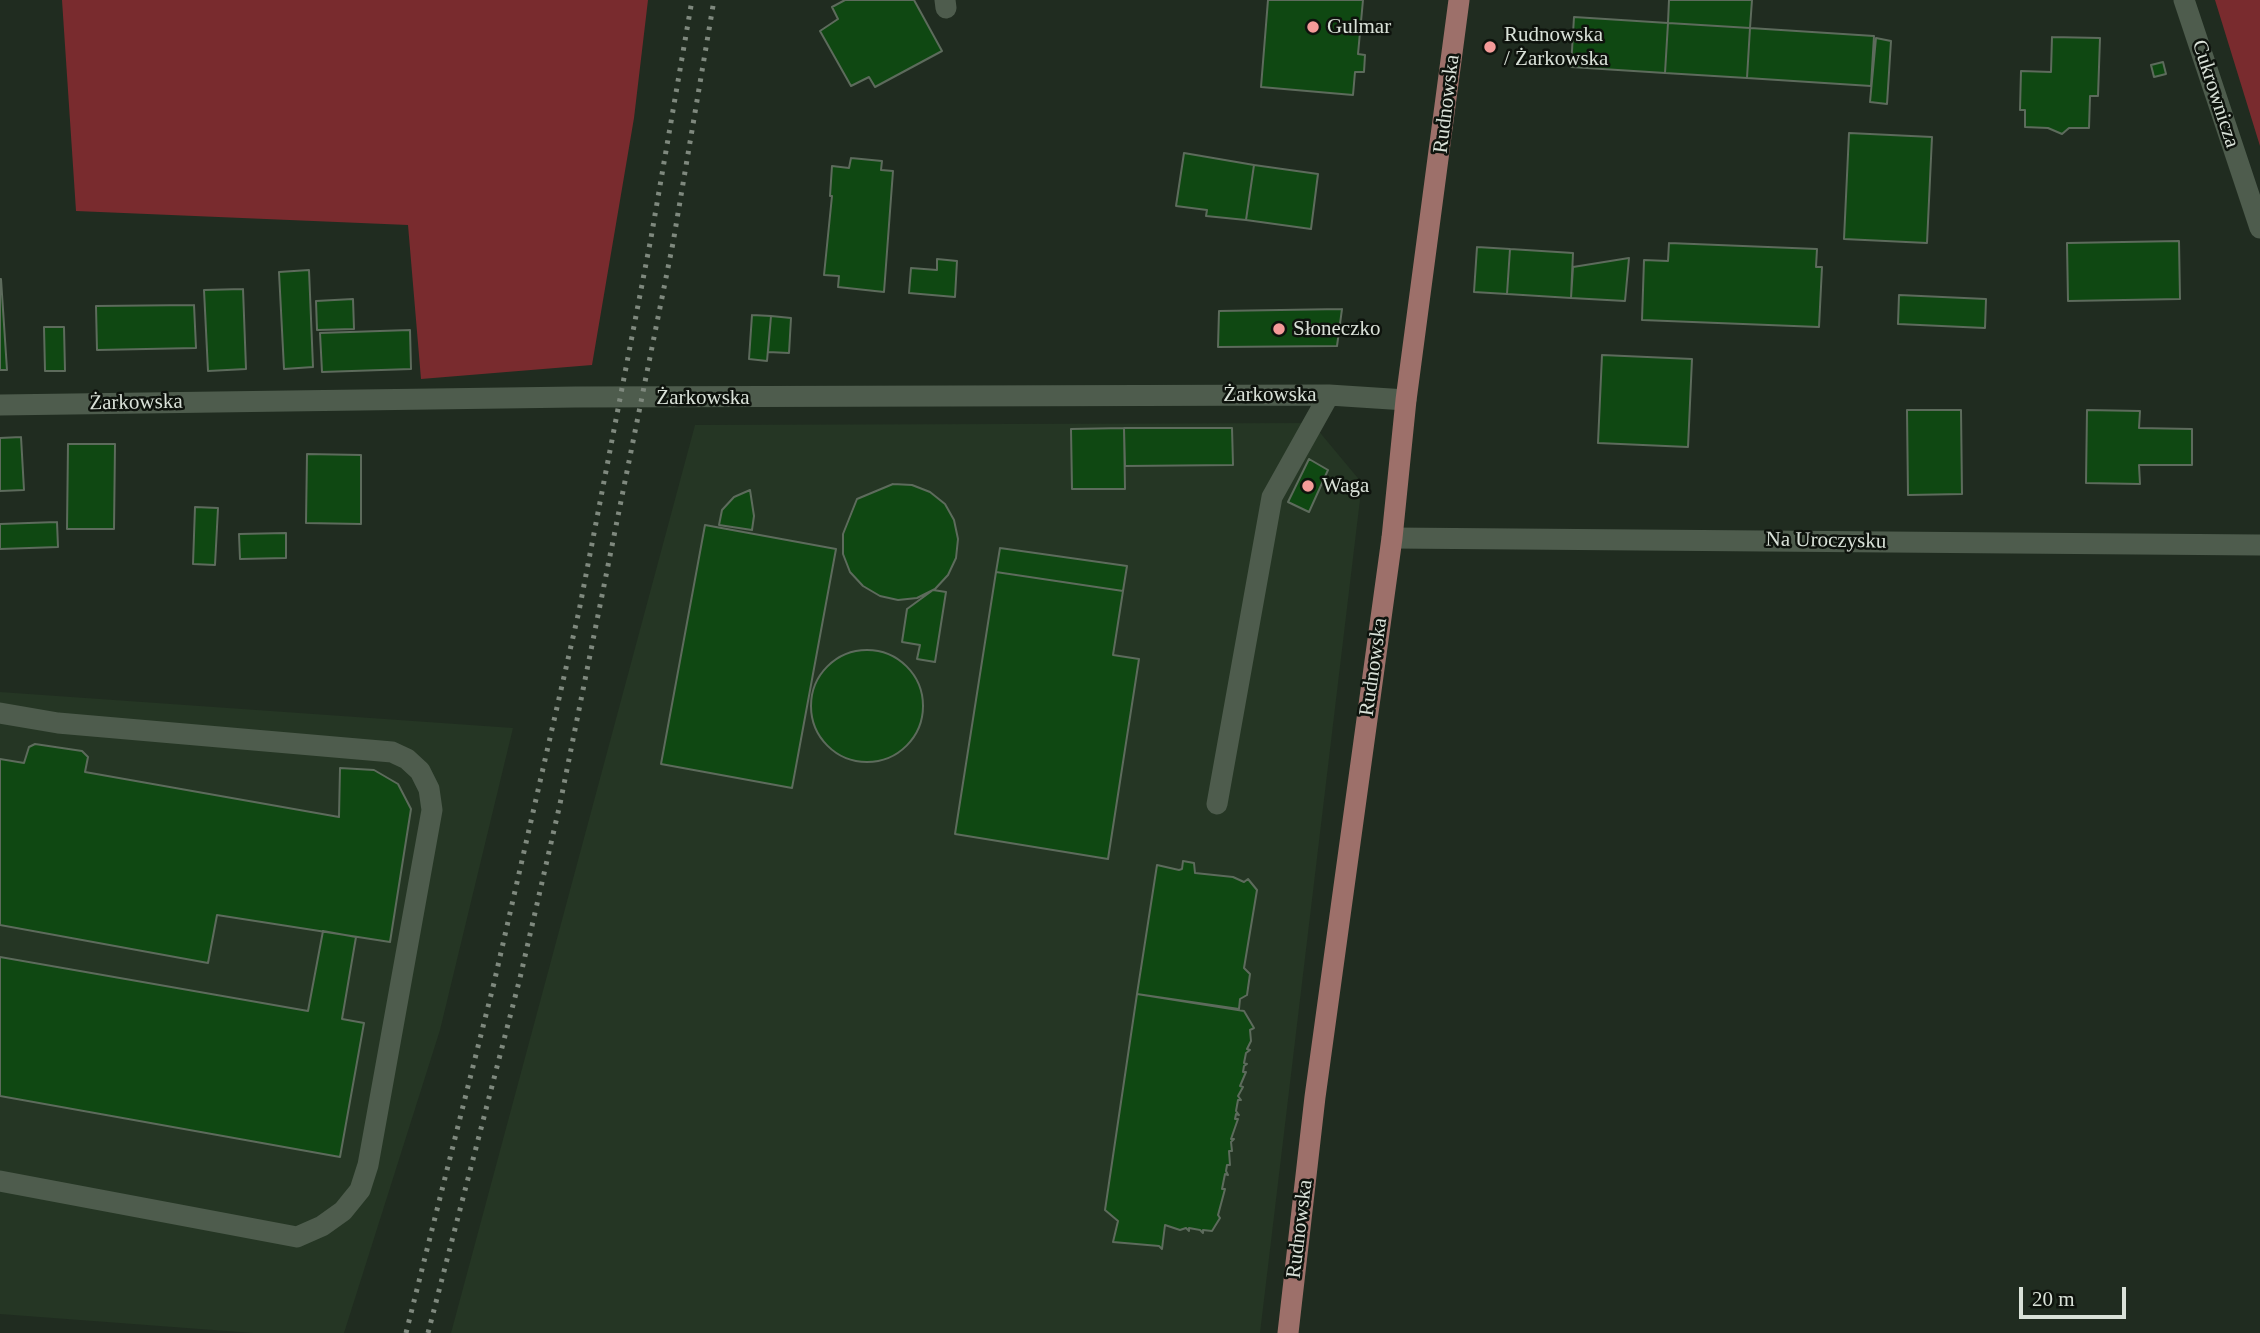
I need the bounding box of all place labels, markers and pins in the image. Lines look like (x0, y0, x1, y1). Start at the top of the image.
place label: Gulmar (1327, 14, 1391, 40)
marker: Gulmar (1305, 19, 1321, 35)
place label: Rudnowska / Żarkowska (1504, 22, 1608, 72)
marker: Rudnowska / Żarkowska (1482, 39, 1498, 55)
place label: Słoneczko (1293, 316, 1380, 342)
marker: Słoneczko (1271, 321, 1287, 337)
place label: Waga (1322, 473, 1369, 499)
marker: Waga (1300, 478, 1316, 494)

